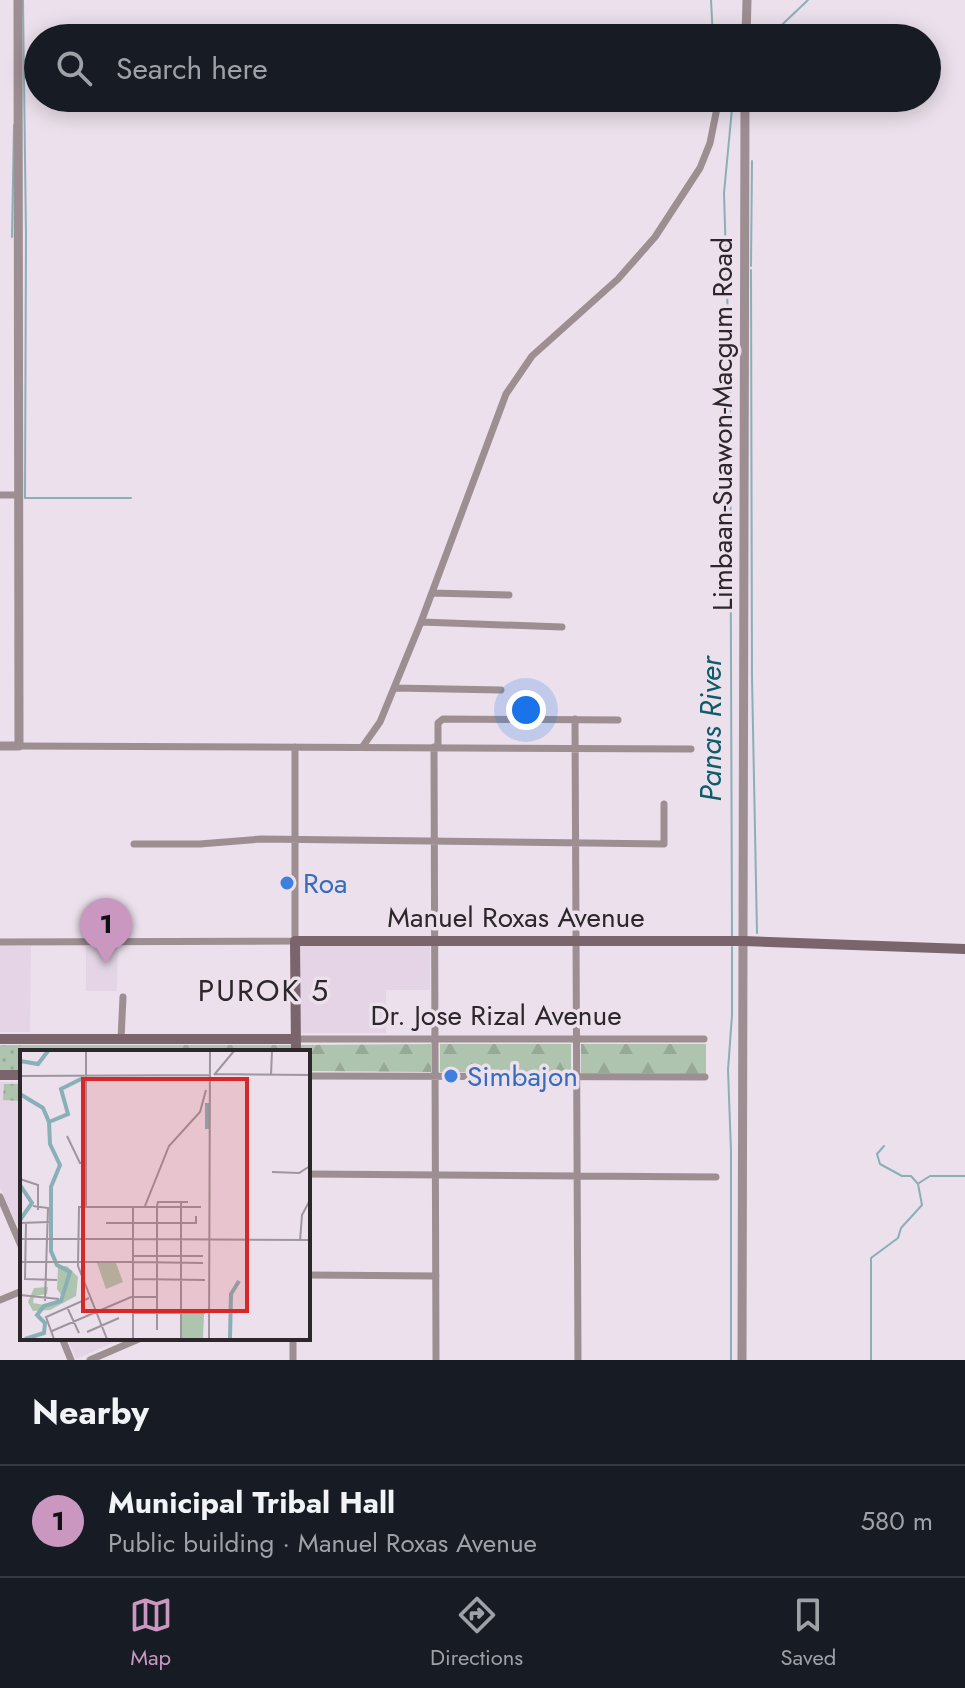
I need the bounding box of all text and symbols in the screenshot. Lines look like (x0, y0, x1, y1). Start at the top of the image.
search box (24, 24, 941, 112)
icon: search (52, 46, 96, 90)
text: Search here (116, 47, 268, 90)
street label: Limbaan-Suawon-Macgum Road (702, 237, 743, 611)
water label: Panas River (689, 654, 732, 802)
your location (506, 690, 546, 730)
place label: Roa (303, 863, 347, 904)
marker: Roa (278, 874, 296, 892)
street label: Manuel Roxas Avenue (387, 897, 645, 938)
pin: 1 (80, 898, 132, 964)
district label: PUROK 5 (198, 969, 330, 1012)
street label: Dr. Jose Rizal Avenue (370, 995, 622, 1036)
inset map (20, 1050, 310, 1340)
place label: Simbajon (467, 1056, 578, 1097)
marker: Simbajon (442, 1067, 460, 1085)
text: Nearby (32, 1388, 149, 1437)
text: Municipal Tribal Hall (108, 1481, 395, 1524)
text: 1 (51, 1502, 65, 1540)
text: 580 m (860, 1502, 933, 1540)
text: Public building · Manuel Roxas Avenue (108, 1524, 537, 1562)
tab: Map (129, 1593, 173, 1673)
tab: Directions (430, 1593, 523, 1673)
tab: Saved (781, 1593, 836, 1673)

